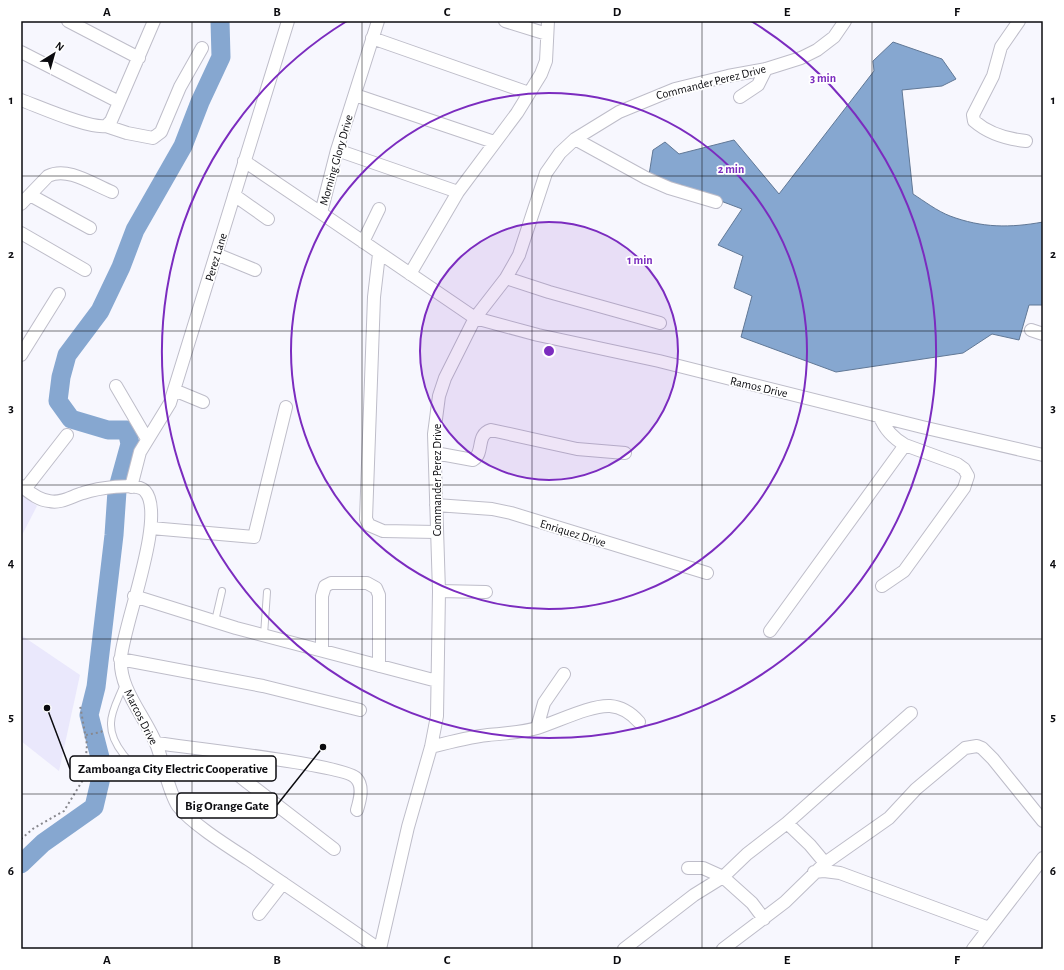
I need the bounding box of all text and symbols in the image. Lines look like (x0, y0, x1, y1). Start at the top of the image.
text: A (103, 6, 111, 19)
text: B (273, 6, 281, 19)
text: C (444, 6, 451, 19)
text: D (613, 6, 622, 19)
text: E (784, 6, 791, 19)
text: F (954, 6, 961, 19)
north arrow (34, 34, 74, 74)
text: N (53, 40, 66, 53)
street label: Commander Perez Drive (655, 63, 767, 101)
text: 3 min (810, 72, 836, 84)
text: 1 (9, 94, 13, 107)
text: 1 (1051, 94, 1055, 107)
street label: Morning Glory Drive (317, 113, 356, 207)
text: 2 min (718, 163, 744, 175)
street label: Perez Lane (203, 231, 229, 283)
text: 2 (8, 248, 14, 261)
text: 2 (1050, 248, 1056, 261)
text: 1 min (627, 254, 653, 266)
centre of rings (542, 344, 556, 358)
street label: Ramos Drive (729, 375, 789, 399)
text: 3 (8, 402, 14, 415)
text: 3 (1050, 402, 1056, 415)
street label: Commander Perez Drive (431, 424, 443, 536)
street label: Enriquez Drive (539, 517, 607, 549)
text: 4 (8, 557, 15, 570)
text: 4 (1050, 557, 1057, 570)
street label: Marcos Drive (122, 687, 160, 747)
text: 5 (8, 711, 14, 724)
text: 5 (1050, 711, 1056, 724)
callout: Zamboanga City Electric Cooperative (70, 756, 276, 781)
text: Zamboanga City Electric Cooperative (78, 763, 268, 776)
callout: Big Orange Gate (177, 793, 277, 818)
text: Big Orange Gate (185, 800, 269, 813)
text: 6 (8, 865, 14, 878)
text: 6 (1050, 865, 1056, 878)
text: A (103, 954, 111, 967)
text: B (273, 954, 281, 967)
text: C (444, 954, 451, 967)
text: D (613, 954, 622, 967)
text: E (784, 954, 791, 967)
text: F (954, 954, 961, 967)

